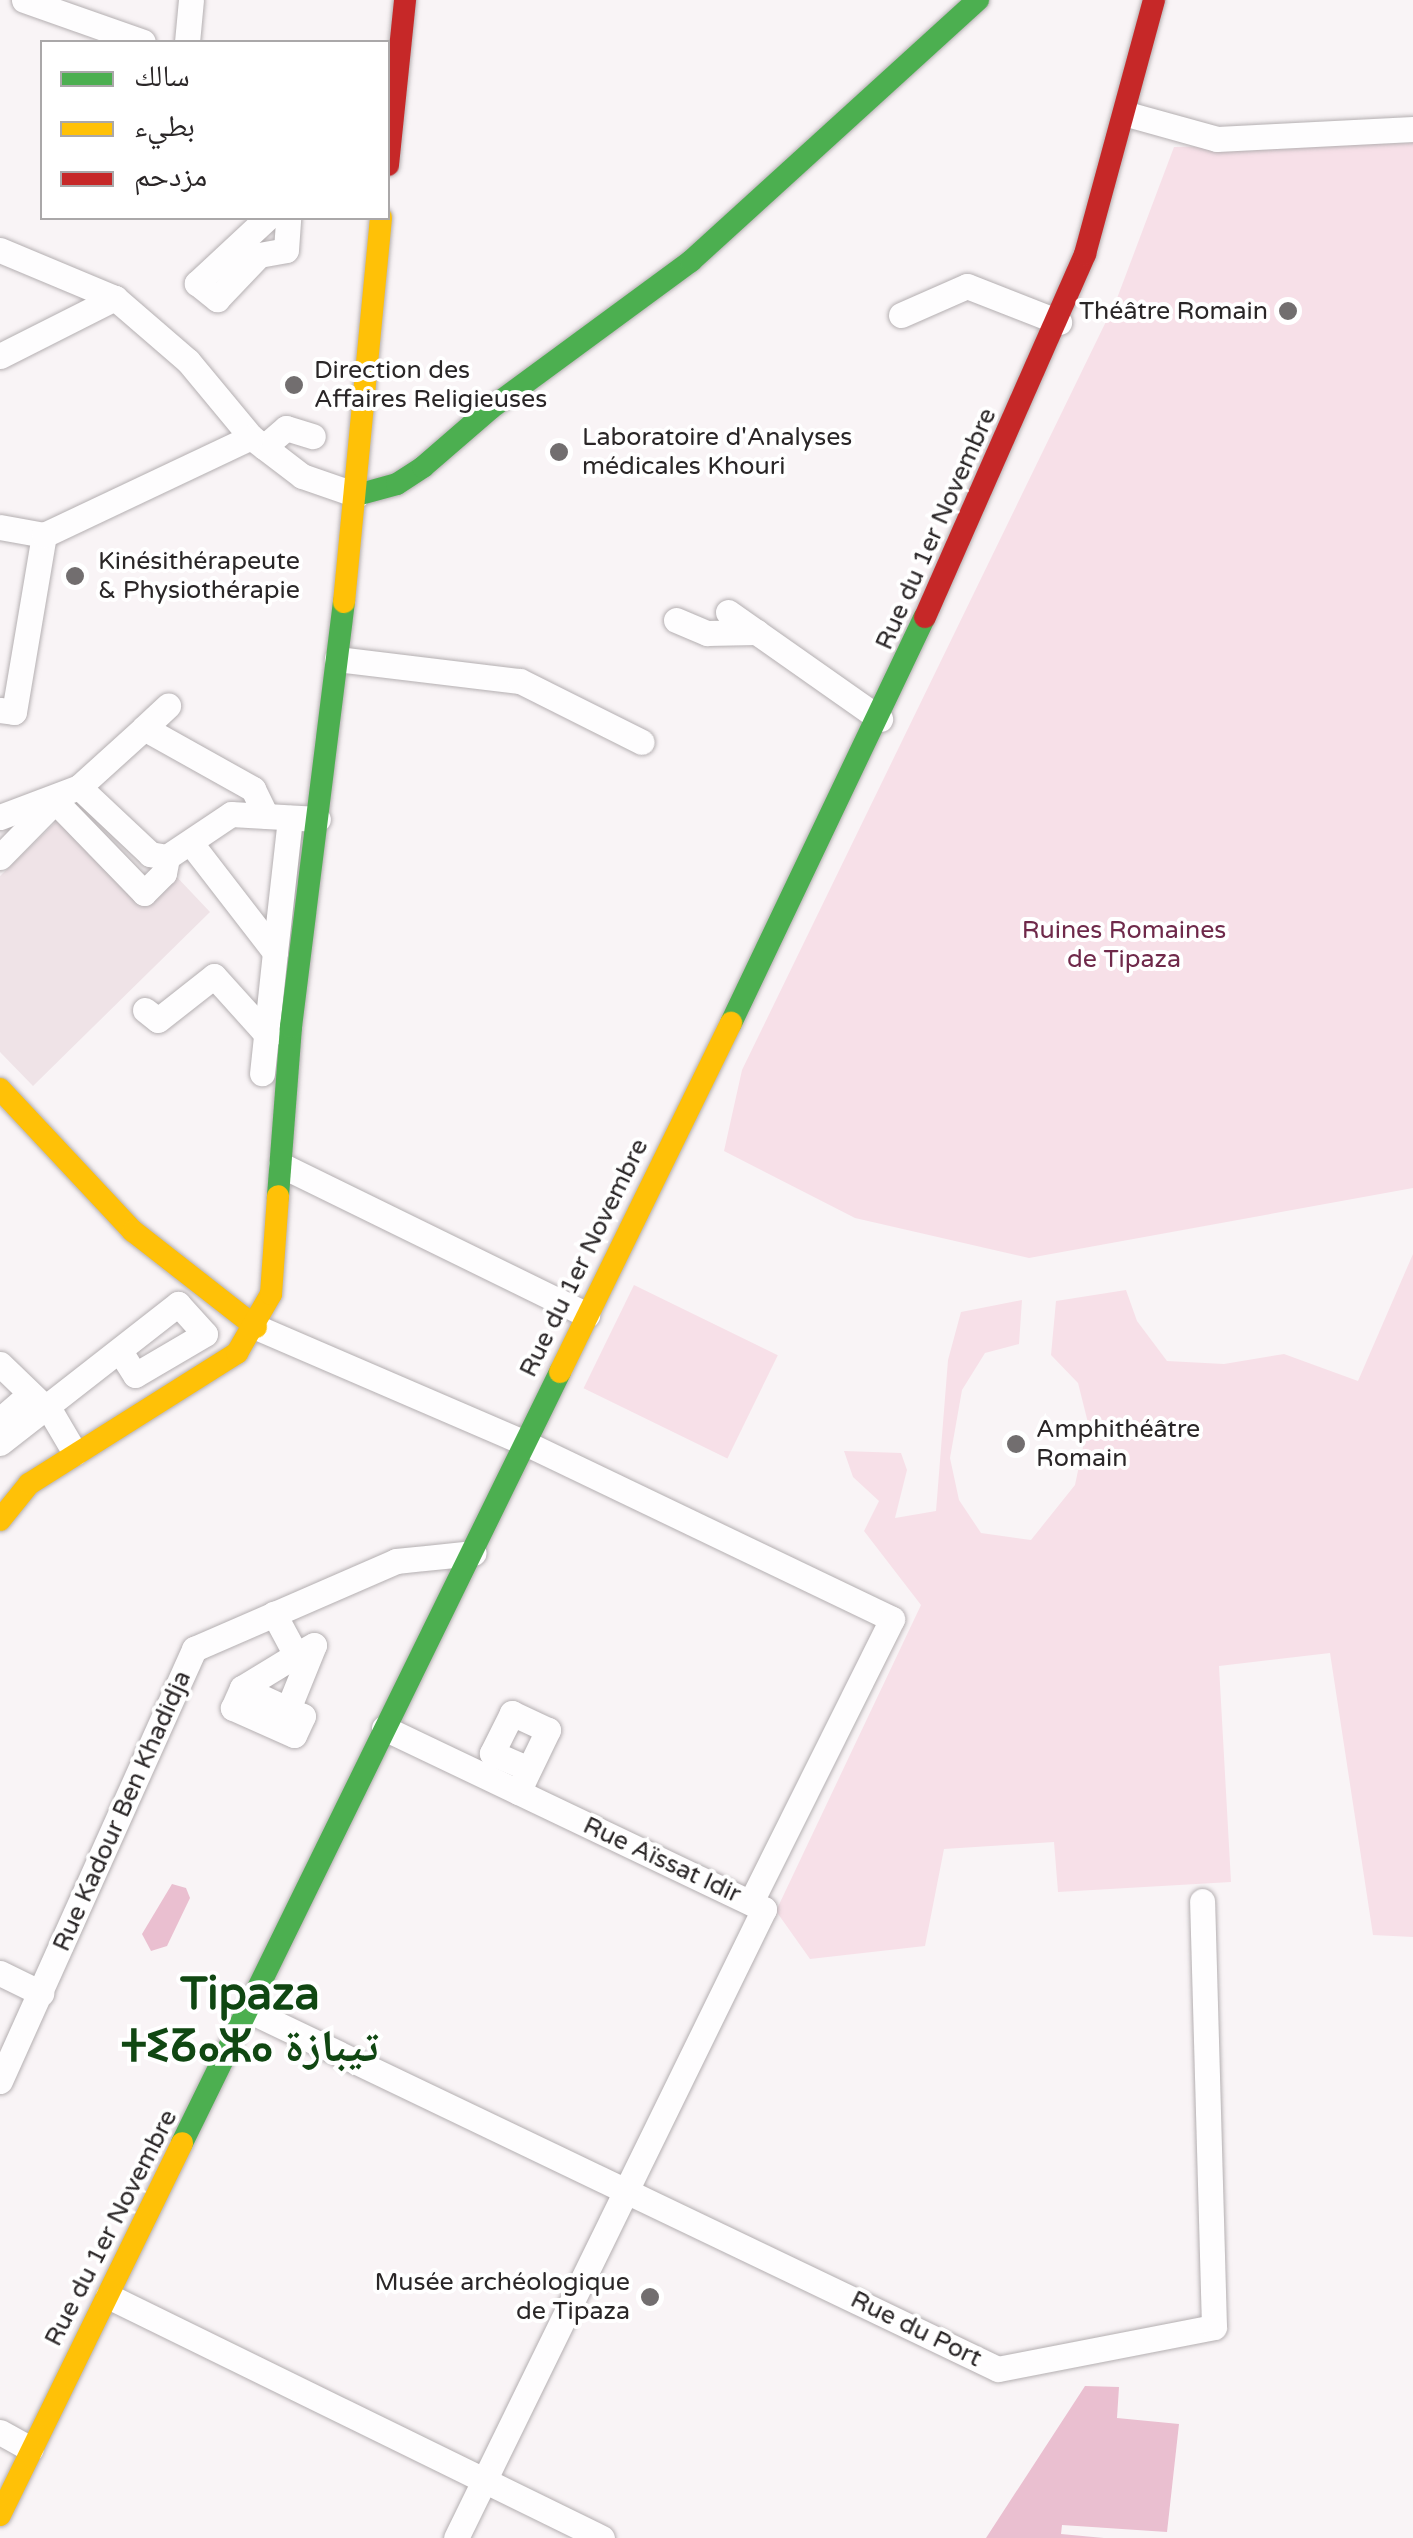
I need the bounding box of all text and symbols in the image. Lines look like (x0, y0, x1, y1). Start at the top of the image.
legend (40, 40, 390, 220)
text: سالك (134, 58, 190, 95)
text: بطيء (134, 108, 195, 145)
text: مزدحم (134, 158, 207, 195)
place label: Théâtre Romain (1079, 296, 1268, 326)
marker: Théâtre Romain (1277, 300, 1299, 322)
place label: Direction des Affaires Religieuses (314, 356, 547, 415)
marker: Direction des Affaires Religieuses (283, 374, 305, 396)
street label: Rue du 1er Novembre (869, 404, 1003, 654)
place label: Laboratoire d'Analyses médicales Khouri (582, 423, 852, 482)
marker: Laboratoire d'Analyses médicales Khouri (546, 439, 572, 465)
place label: Kinésithérapeute & Physiothérapie (98, 547, 300, 606)
marker: Kinésithérapeute & Physiothérapie (62, 563, 88, 589)
park label: Ruines Romaines de Tipaza (1022, 916, 1226, 975)
street label: Rue du 1er Novembre (513, 1134, 655, 1382)
place label: Amphithéâtre Romain (1036, 1415, 1200, 1474)
marker: Amphithéâtre Romain (1005, 1433, 1027, 1455)
street label: Rue Kadour Ben Khadidja (46, 1666, 198, 1956)
street label: Rue Aïssat Idir (578, 1810, 746, 1910)
district label: Tipaza ⵜⵉⵒⴰⵣⴰ تيبازة (121, 1969, 379, 2075)
street label: Rue du 1er Novembre (38, 2105, 184, 2351)
place label: Musée archéologique de Tipaza (374, 2268, 630, 2327)
street label: Rue du Port (846, 2284, 986, 2374)
marker: Musée archéologique de Tipaza (639, 2286, 661, 2308)

